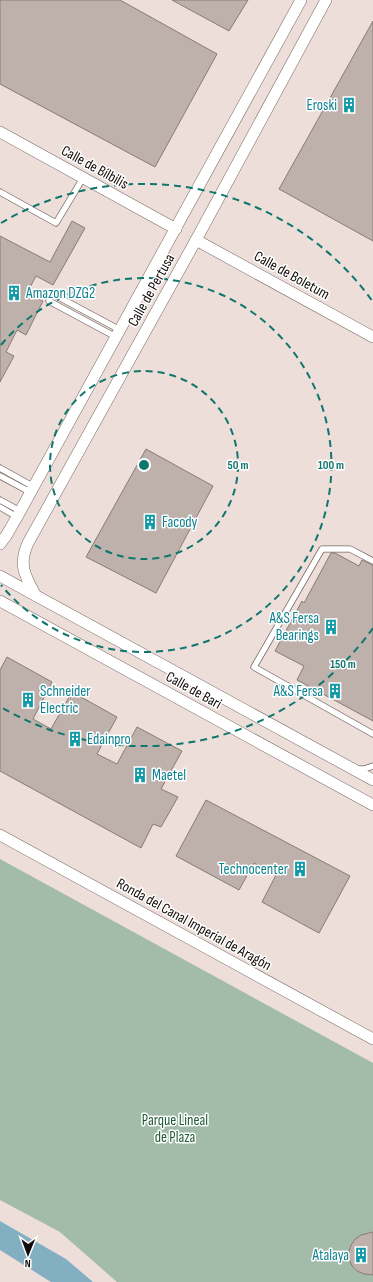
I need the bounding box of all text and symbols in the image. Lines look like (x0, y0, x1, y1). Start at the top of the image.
place label: Eroski (307, 96, 337, 115)
building icon: Eroski (340, 96, 358, 114)
street label: Calle de Bílbilis (58, 141, 132, 194)
street label: Calle de Boletum (251, 247, 333, 304)
street label: Calle de Pertusa (124, 250, 179, 330)
building icon: Amazon DZG2 (5, 284, 23, 302)
place label: Amazon DZG2 (25, 284, 95, 303)
centre of rings (137, 458, 151, 472)
text: 50 m (228, 458, 248, 473)
text: 100 m (318, 458, 344, 473)
building icon: Facody (141, 513, 159, 531)
place label: Facody (162, 513, 198, 532)
place label: A&S Fersa Bearings (269, 609, 319, 645)
building icon: A&S Fersa Bearings (322, 618, 340, 636)
text: 150 m (330, 657, 356, 672)
street label: Calle de Bari (162, 667, 225, 714)
place label: Schneider Electric (40, 682, 91, 718)
place label: A&S Fersa (273, 682, 323, 701)
building icon: A&S Fersa (326, 682, 344, 700)
building icon: Schneider Electric (19, 691, 37, 709)
building icon: Edainpro (66, 730, 84, 748)
place label: Edainpro (87, 730, 131, 749)
building icon: Maetel (131, 766, 149, 784)
place label: Maetel (152, 766, 186, 785)
place label: Technocenter (219, 860, 289, 879)
building icon: Technocenter (291, 860, 309, 878)
street label: Ronda del Canal Imperial de Aragón (113, 874, 275, 975)
park label: Parque Lineal de Plaza (142, 1111, 208, 1147)
north arrow (8, 1234, 48, 1274)
place label: Atalaya (311, 1246, 349, 1265)
building icon: Atalaya (352, 1246, 370, 1264)
text: N (25, 1257, 31, 1270)

